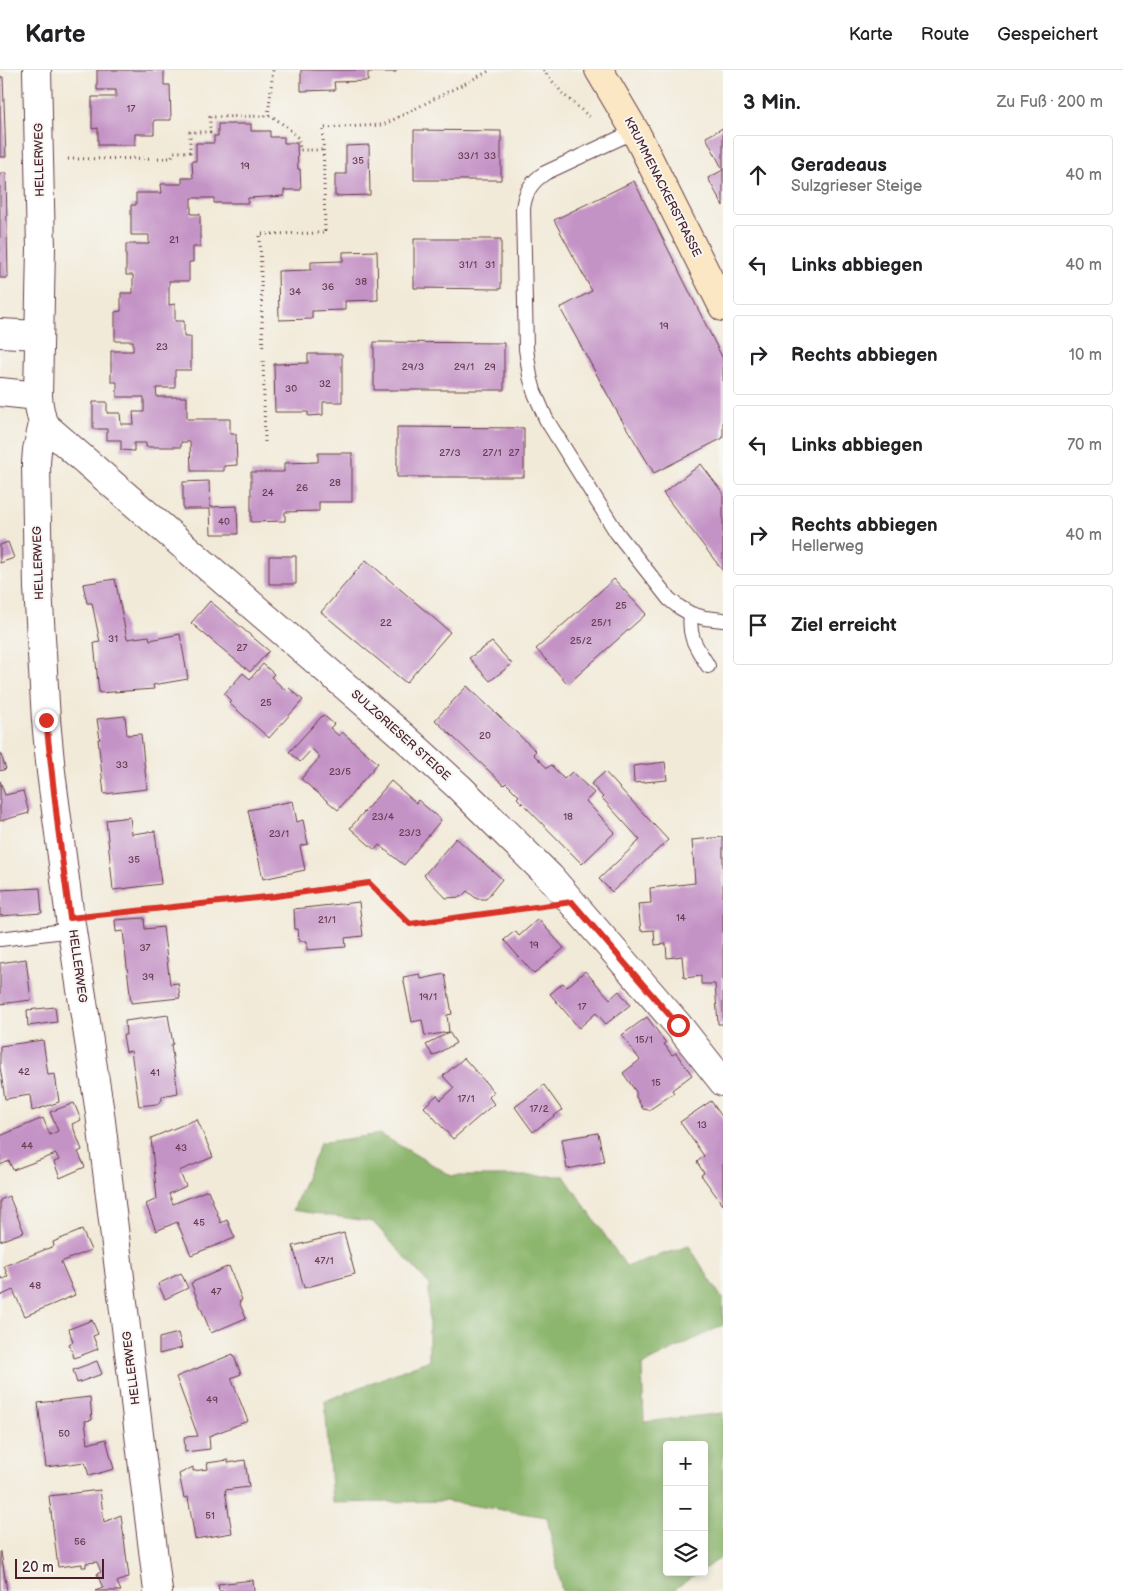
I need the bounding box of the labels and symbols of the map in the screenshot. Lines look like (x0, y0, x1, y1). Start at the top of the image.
house number: 17 (127, 103, 135, 115)
street label: KRUMMENACKERSTRASSE (621, 115, 704, 260)
street label: HELLERWEG (31, 123, 48, 197)
house number: 33/1 (458, 150, 478, 162)
house number: 33 (484, 150, 496, 162)
house number: 35 (352, 155, 364, 167)
house number: 19 (240, 160, 250, 172)
house number: 21 (169, 234, 179, 246)
house number: 31/1 (459, 259, 477, 271)
house number: 31 (485, 259, 495, 271)
house number: 38 (355, 276, 367, 288)
house number: 36 (322, 281, 334, 293)
house number: 34 (289, 286, 301, 298)
house number: 19 (659, 320, 669, 332)
house number: 23 (156, 341, 168, 353)
house number: 29/3 (402, 361, 424, 373)
house number: 29/1 (454, 361, 474, 373)
house number: 29 (484, 361, 496, 373)
house number: 32 (319, 378, 331, 390)
house number: 30 (285, 383, 297, 395)
house number: 27/3 (439, 447, 461, 459)
house number: 27/1 (482, 447, 502, 459)
house number: 27 (509, 447, 519, 459)
house number: 28 (329, 477, 341, 489)
house number: 26 (296, 482, 308, 494)
house number: 24 (262, 487, 274, 499)
house number: 40 (218, 516, 230, 528)
street label: HELLERWEG (30, 526, 47, 600)
house number: 25 (615, 600, 627, 612)
house number: 22 (380, 617, 392, 629)
house number: 25/1 (591, 617, 611, 629)
house number: 31 (108, 633, 118, 645)
house number: 25/2 (570, 635, 592, 647)
house number: 27 (237, 642, 247, 654)
street label: SULZGRIESER STEIGE (348, 687, 453, 784)
house number: 25 (260, 697, 272, 709)
route end (35, 709, 58, 732)
house number: 20 (479, 730, 491, 742)
house number: 33 (116, 759, 128, 771)
house number: 23/5 (329, 766, 351, 778)
house number: 23/4 (372, 811, 394, 823)
house number: 18 (563, 811, 573, 823)
house number: 23/3 (399, 827, 421, 839)
house number: 23/1 (269, 828, 289, 840)
house number: 35 (128, 854, 140, 866)
house number: 14 (676, 912, 686, 924)
house number: 21/1 (318, 914, 336, 926)
street label: HELLERWEG (65, 928, 90, 1004)
house number: 19 (529, 939, 539, 951)
house number: 37 (139, 942, 151, 954)
house number: 39 (142, 971, 154, 983)
house number: 19/1 (419, 991, 437, 1003)
house number: 17 (578, 1001, 586, 1013)
route start (667, 1014, 690, 1037)
house number: 15/1 (635, 1034, 653, 1046)
house number: 42 (18, 1066, 30, 1078)
house number: 41 (150, 1067, 160, 1079)
house number: 15 (651, 1077, 661, 1089)
house number: 17/1 (457, 1093, 475, 1105)
house number: 17/2 (529, 1103, 549, 1115)
house number: 13 (697, 1119, 707, 1131)
house number: 44 (21, 1140, 33, 1152)
house number: 43 (175, 1142, 187, 1154)
house number: 45 (193, 1217, 205, 1229)
house number: 47/1 (314, 1255, 334, 1267)
house number: 48 (29, 1280, 41, 1292)
house number: 47 (210, 1286, 222, 1298)
street label: HELLERWEG (120, 1330, 143, 1405)
house number: 49 (206, 1394, 218, 1406)
house number: 50 (58, 1428, 70, 1440)
house number: 51 (205, 1510, 215, 1522)
house number: 56 (74, 1536, 86, 1548)
scale bar (15, 1556, 104, 1579)

